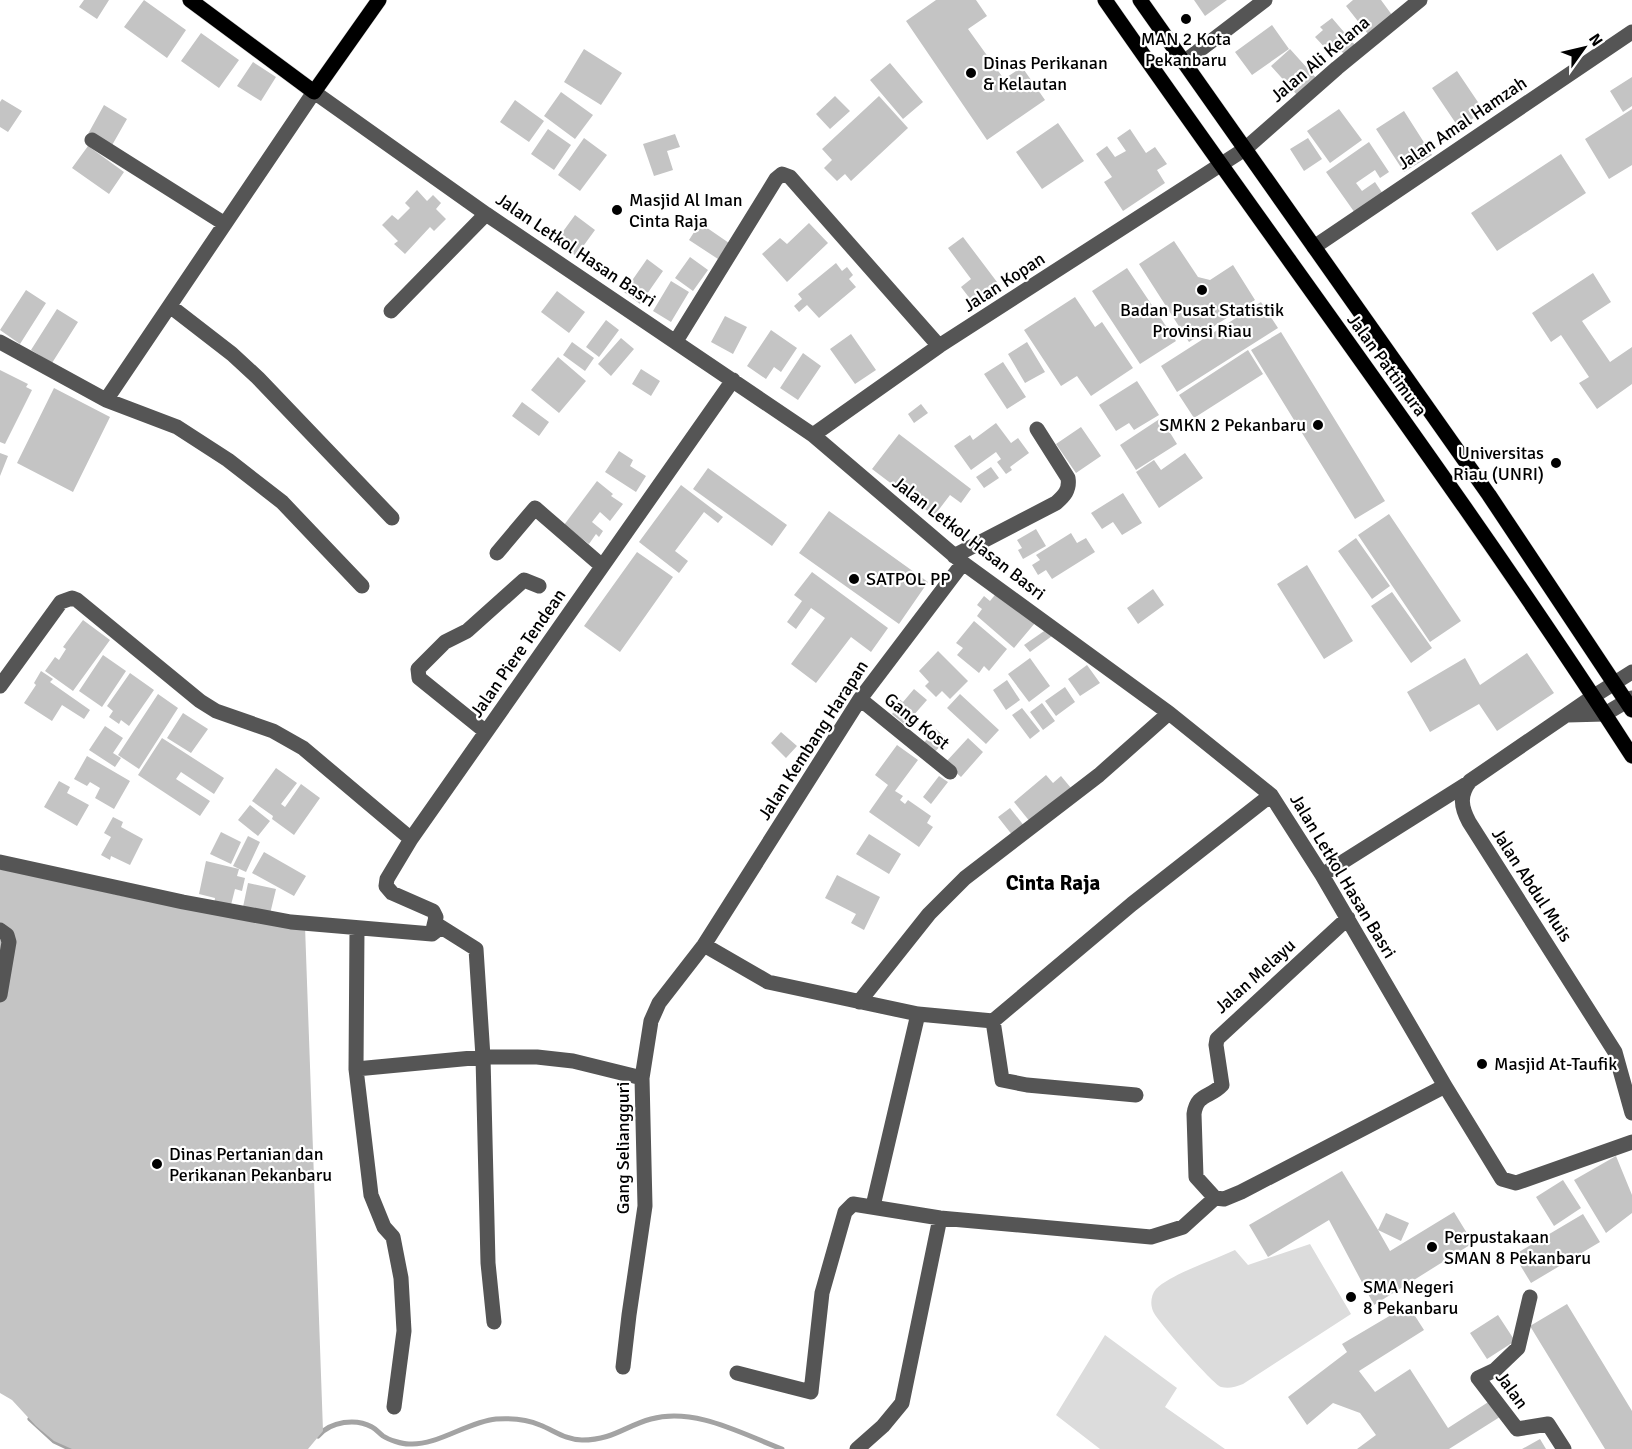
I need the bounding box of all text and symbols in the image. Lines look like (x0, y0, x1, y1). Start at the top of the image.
street label: Jalan Ali Kelana (1266, 11, 1374, 107)
marker: MAN 2 Kota Pekanbaru (1179, 12, 1193, 26)
north arrow (1554, 18, 1614, 78)
place label: MAN 2 Kota Pekanbaru (1141, 28, 1231, 71)
text: N (1584, 30, 1607, 50)
place label: Dinas Perikanan & Kelautan (983, 52, 1108, 95)
marker: Dinas Perikanan & Kelautan (964, 66, 978, 80)
street label: Jalan Amal Hamzah (1393, 72, 1531, 174)
street label: Jalan Letkol Hasan Basri (492, 188, 660, 312)
place label: Masjid Al Iman Cinta Raja (629, 189, 743, 232)
marker: Masjid Al Iman Cinta Raja (610, 203, 624, 217)
street label: Jalan Kopan (959, 247, 1049, 317)
marker: Badan Pusat Statistik Provinsi Riau (1195, 283, 1209, 297)
place label: Badan Pusat Statistik Provinsi Riau (1120, 299, 1284, 342)
street label: Jalan Pattimura (1343, 310, 1431, 420)
place label: SMKN 2 Pekanbaru (1159, 414, 1306, 436)
marker: SMKN 2 Pekanbaru (1311, 418, 1325, 432)
place label: Universitas Riau (UNRI) (1453, 442, 1544, 485)
marker: Universitas Riau (UNRI) (1549, 456, 1563, 470)
street label: Jalan Letkol Hasan Basri (888, 471, 1050, 605)
place label: SATPOL PP (866, 568, 950, 590)
marker: SATPOL PP (847, 572, 861, 586)
street label: Jalan Piere Tendean (465, 584, 571, 722)
street label: Jalan Kembang Harapan (753, 656, 873, 824)
street label: Gang Kost (880, 688, 954, 754)
street label: Jalan Letkol Hasan Basri (1285, 790, 1401, 962)
street label: Jalan Abdul Muis (1487, 824, 1577, 946)
district label: Cinta Raja (1006, 870, 1101, 896)
street label: Jalan Melayu (1210, 934, 1300, 1018)
place label: Masjid At-Taufik (1494, 1053, 1617, 1075)
marker: Masjid At-Taufik (1475, 1057, 1489, 1071)
street label: Gang Seliangguri (612, 1082, 634, 1214)
place label: Dinas Pertanian dan Perikanan Pekanbaru (169, 1143, 332, 1186)
marker: Dinas Pertanian dan Perikanan Pekanbaru (150, 1157, 164, 1171)
place label: Perpustakaan SMAN 8 Pekanbaru (1444, 1226, 1591, 1269)
marker: Perpustakaan SMAN 8 Pekanbaru (1425, 1240, 1439, 1254)
place label: SMA Negeri 8 Pekanbaru (1363, 1276, 1458, 1319)
marker: SMA Negeri 8 Pekanbaru (1344, 1290, 1358, 1304)
street label: Jalan (1491, 1367, 1533, 1413)

